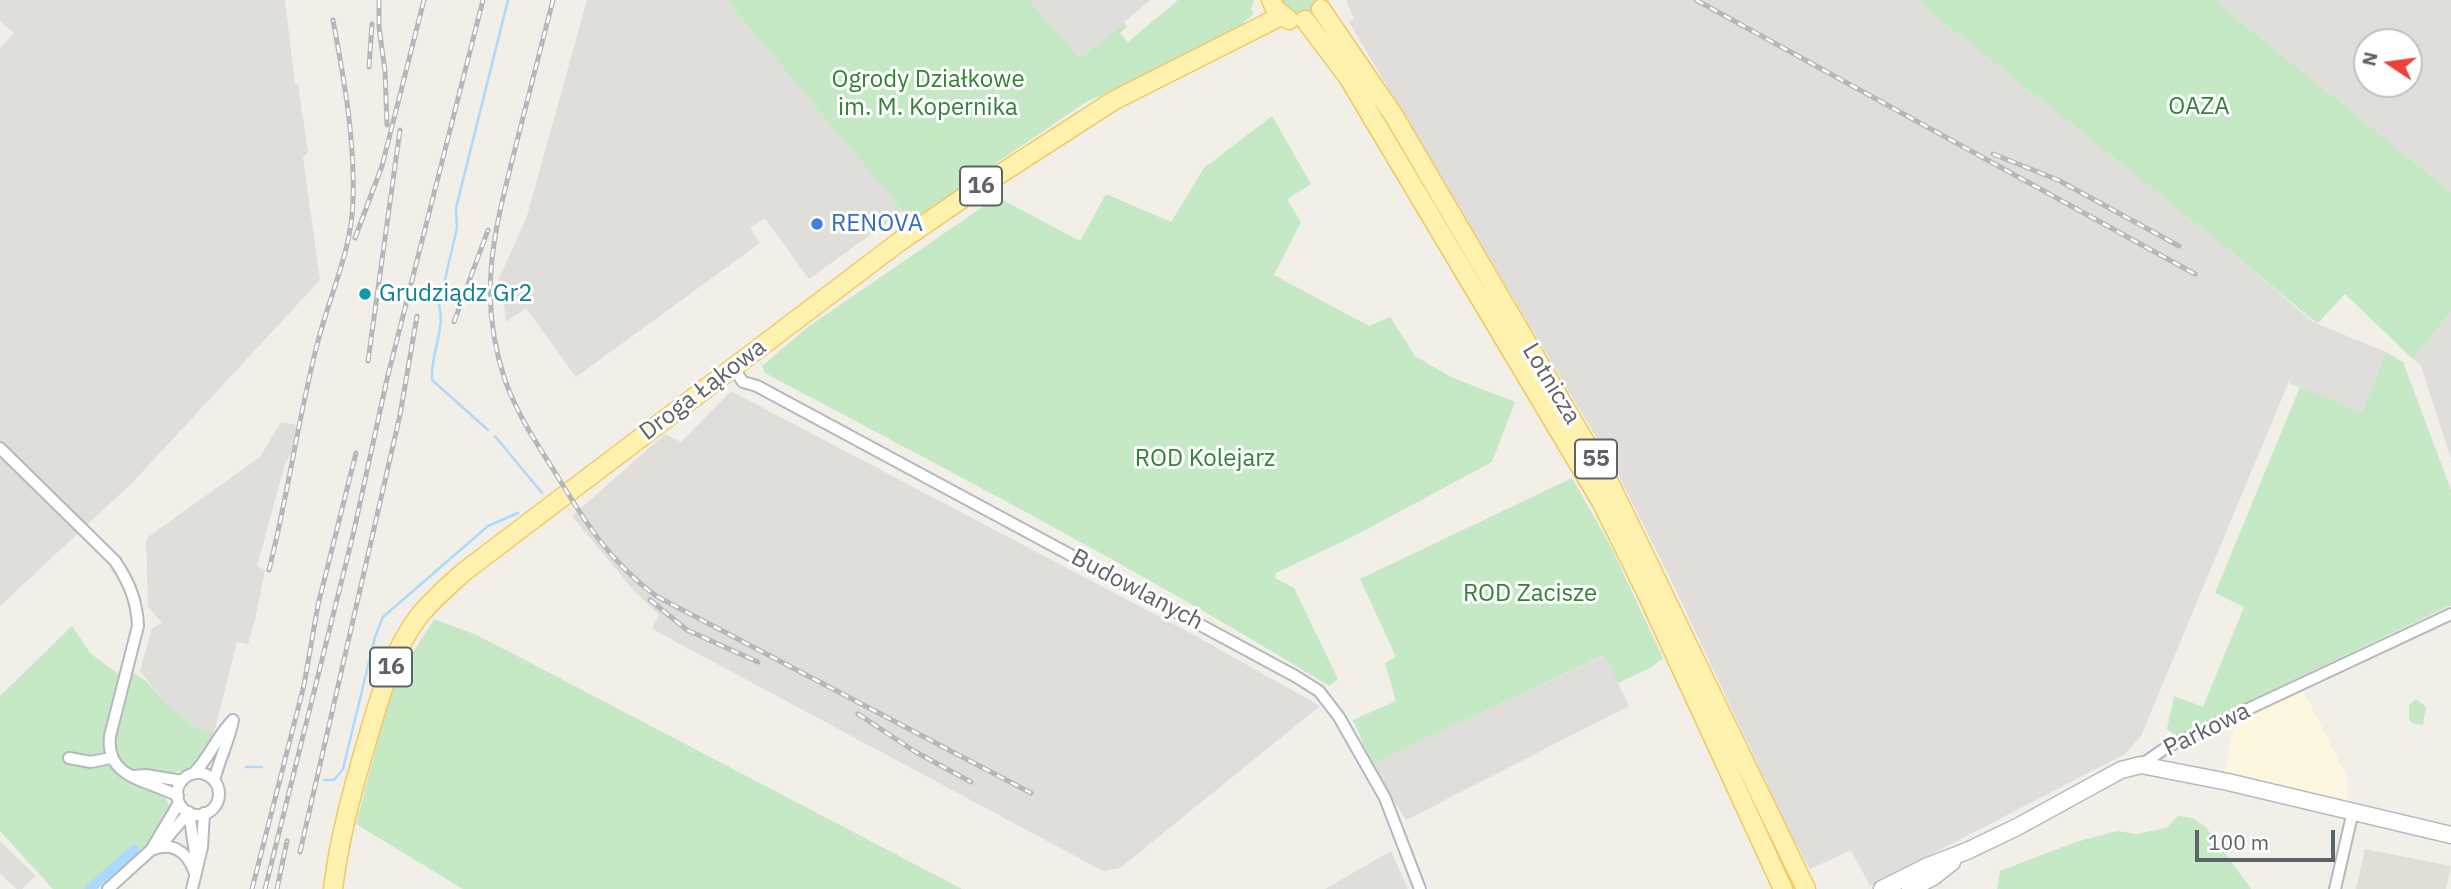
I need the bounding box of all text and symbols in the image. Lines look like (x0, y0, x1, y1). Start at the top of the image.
north arrow (2353, 28, 2423, 98)
text: N (2356, 49, 2383, 68)
park label: Ogrody Działkowe im. M. Kopernika (831, 66, 1025, 122)
park label: OAZA (2168, 93, 2230, 121)
road number: 16 (960, 167, 1002, 206)
place label: RENOVA (831, 210, 923, 238)
marker: RENOVA (809, 216, 825, 232)
place label: Grudziądz Gr2 (379, 280, 533, 308)
marker: Grudziądz Gr2 (357, 286, 373, 302)
street label: Droga Łąkowa (634, 333, 772, 447)
street label: Lotnicza (1516, 338, 1586, 430)
road number: 55 (1575, 440, 1617, 478)
park label: ROD Kolejarz (1135, 445, 1275, 473)
street label: Budowlanych (1066, 543, 1208, 637)
park label: ROD Zacisze (1463, 580, 1597, 608)
road number: 16 (370, 648, 412, 687)
street label: Parkowa (2159, 697, 2255, 763)
scale bar (2199, 816, 2339, 860)
text: 100 m (2208, 828, 2269, 856)

